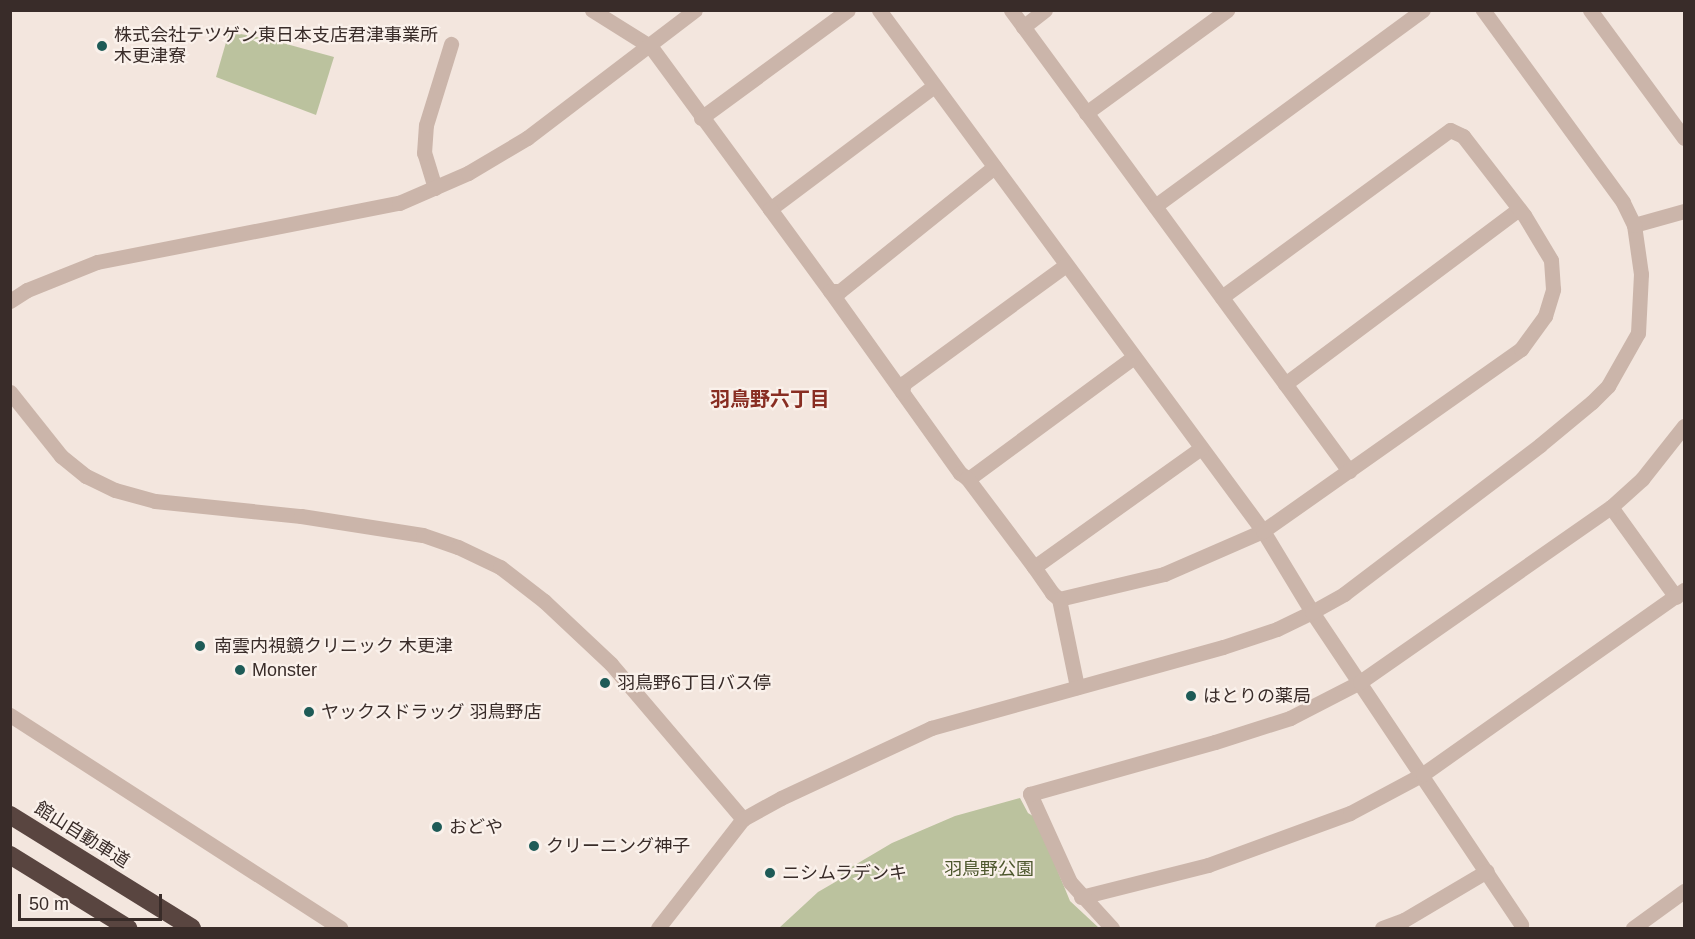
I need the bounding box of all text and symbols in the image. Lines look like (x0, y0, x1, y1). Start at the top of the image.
place label: 株式会社テツゲン東日本支店君津事業所 木更津寮 (114, 25, 438, 68)
marker: 株式会社テツゲン東日本支店君津事業所 木更津寮 (95, 39, 109, 53)
district label: 羽鳥野六丁目 (710, 387, 830, 411)
place label: 南雲内視鏡クリニック 木更津 (214, 635, 453, 657)
marker: 南雲内視鏡クリニック 木更津 (191, 637, 209, 655)
place label: Monster (252, 659, 317, 681)
marker: Monster (233, 663, 247, 677)
place label: 羽鳥野6丁目バス停 (617, 672, 771, 694)
marker: 羽鳥野6丁目バス停 (598, 676, 612, 690)
place label: はとりの薬局 (1203, 685, 1311, 707)
marker: はとりの薬局 (1184, 689, 1198, 703)
place label: ヤックスドラッグ 羽鳥野店 (321, 701, 542, 723)
marker: ヤックスドラッグ 羽鳥野店 (302, 705, 316, 719)
street label: 館山自動車道 (30, 797, 134, 873)
place label: おどや (449, 816, 503, 838)
marker: おどや (430, 820, 444, 834)
place label: クリーニング神子 (546, 835, 690, 857)
marker: クリーニング神子 (527, 839, 541, 853)
park label: 羽鳥野公園 (944, 858, 1034, 880)
place label: ニシムラデンキ (782, 862, 908, 884)
marker: ニシムラデンキ (763, 866, 777, 880)
scale bar (21, 882, 165, 920)
text: 50 m (29, 894, 69, 914)

